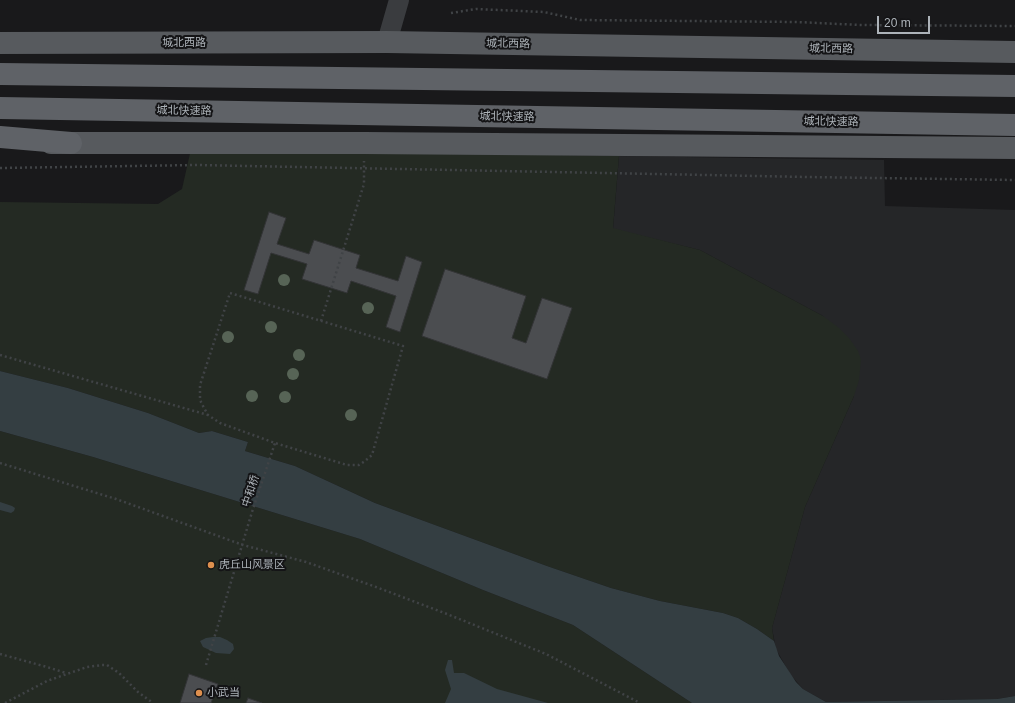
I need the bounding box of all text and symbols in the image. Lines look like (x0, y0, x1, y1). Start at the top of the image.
scale bar (879, 8, 932, 34)
text: 20 m (884, 16, 911, 30)
street label: 城北西路 (162, 36, 206, 50)
street label: 城北西路 (486, 37, 530, 51)
street label: 城北西路 (809, 42, 853, 56)
street label: 城北快速路 (156, 104, 212, 118)
street label: 城北快速路 (479, 110, 535, 124)
street label: 城北快速路 (803, 115, 859, 129)
street label: 中和桥 (240, 473, 262, 509)
place label: 虎丘山风景区 (219, 558, 285, 572)
marker: 虎丘山风景区 (206, 560, 216, 570)
place label: 小武当 (207, 686, 240, 700)
marker: 小武当 (194, 688, 204, 698)

